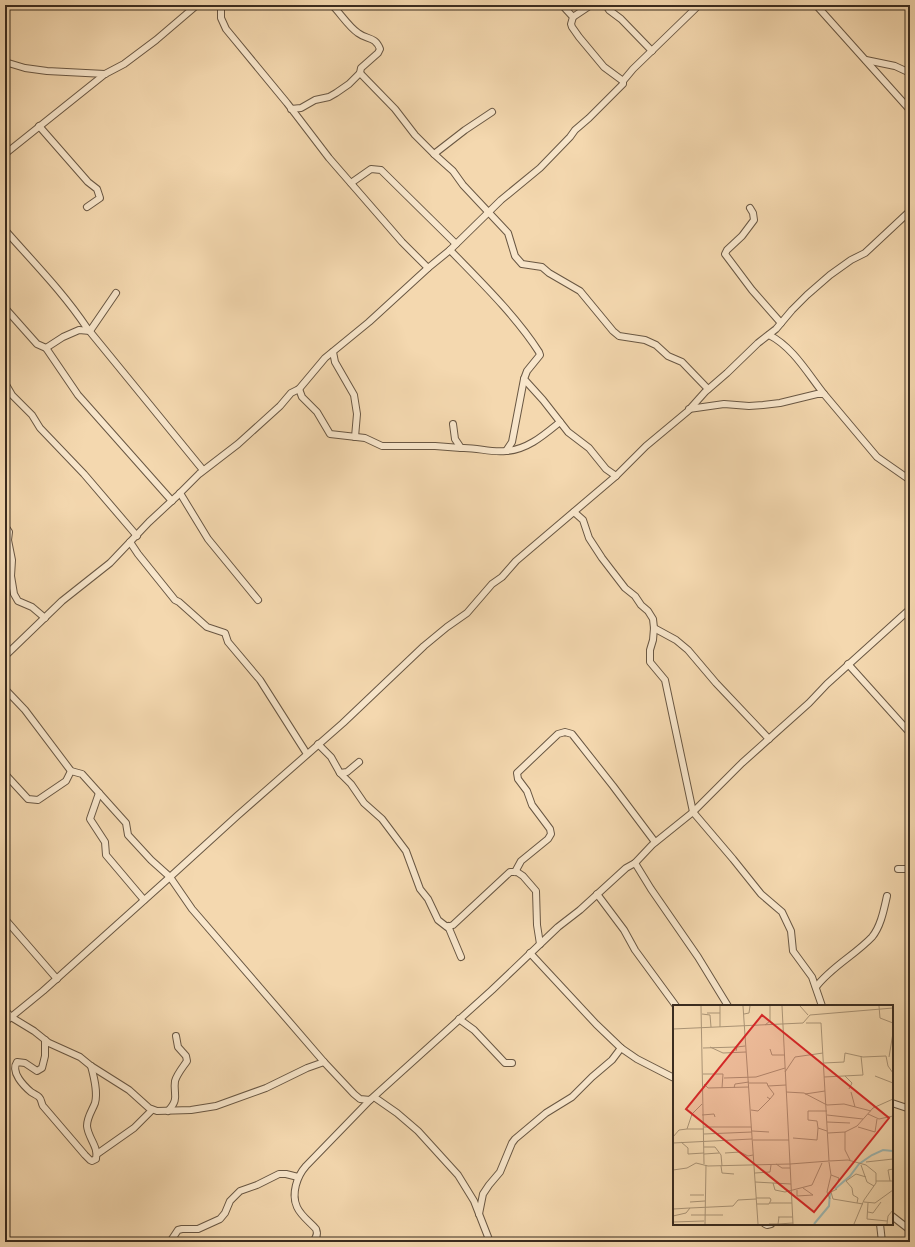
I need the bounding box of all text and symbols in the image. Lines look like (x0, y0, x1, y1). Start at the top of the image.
inset map (673, 1005, 893, 1225)

